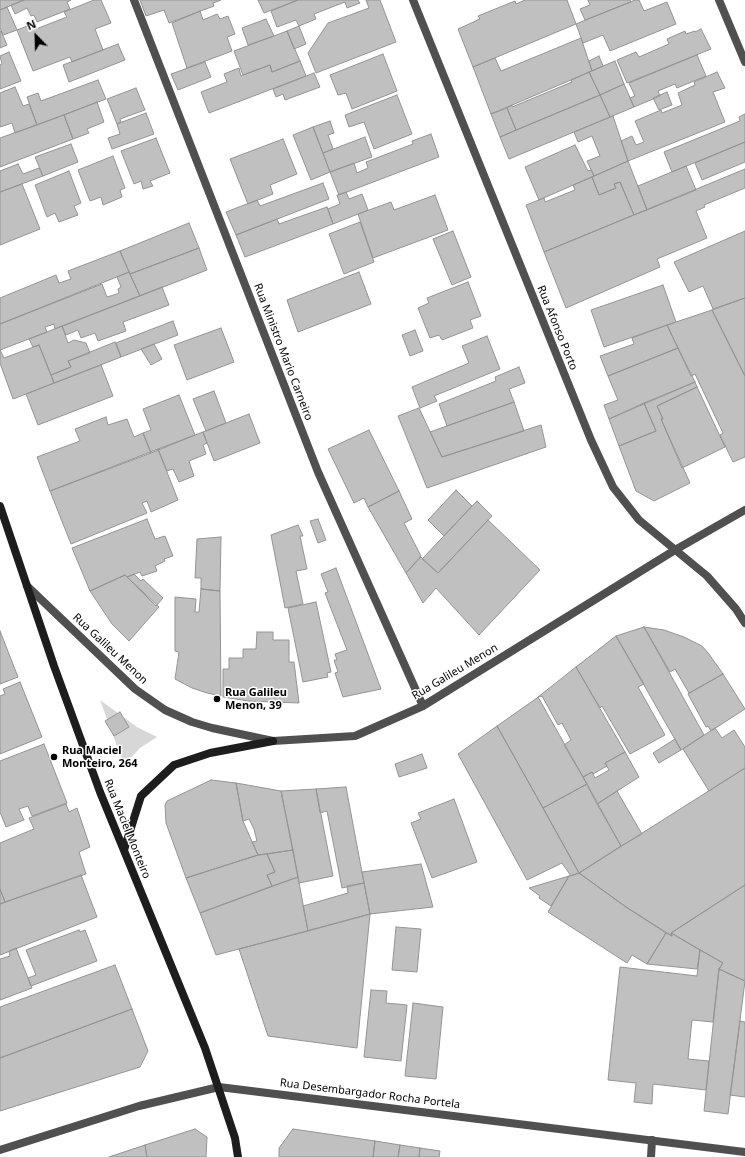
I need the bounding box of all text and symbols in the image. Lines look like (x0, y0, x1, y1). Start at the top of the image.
north arrow (16, 16, 56, 56)
text: N (24, 16, 38, 33)
street label: Rua Ministro Mario Carneiro (251, 282, 315, 422)
street label: Rua Afonso Porto (534, 284, 580, 372)
street label: Rua Galileu Menon (70, 611, 150, 687)
street label: Rua Galileu Menon (410, 641, 500, 703)
place label: Rua Galileu Menon, 39 (225, 686, 287, 712)
marker: Rua Galileu Menon, 39 (212, 694, 222, 704)
place label: Rua Maciel Monteiro, 264 (62, 744, 137, 770)
marker: Rua Maciel Monteiro, 264 (49, 752, 59, 762)
street label: Rua Maciel Monteiro (101, 777, 153, 881)
street label: Rua Desembargador Rocha Portela (279, 1076, 461, 1112)

